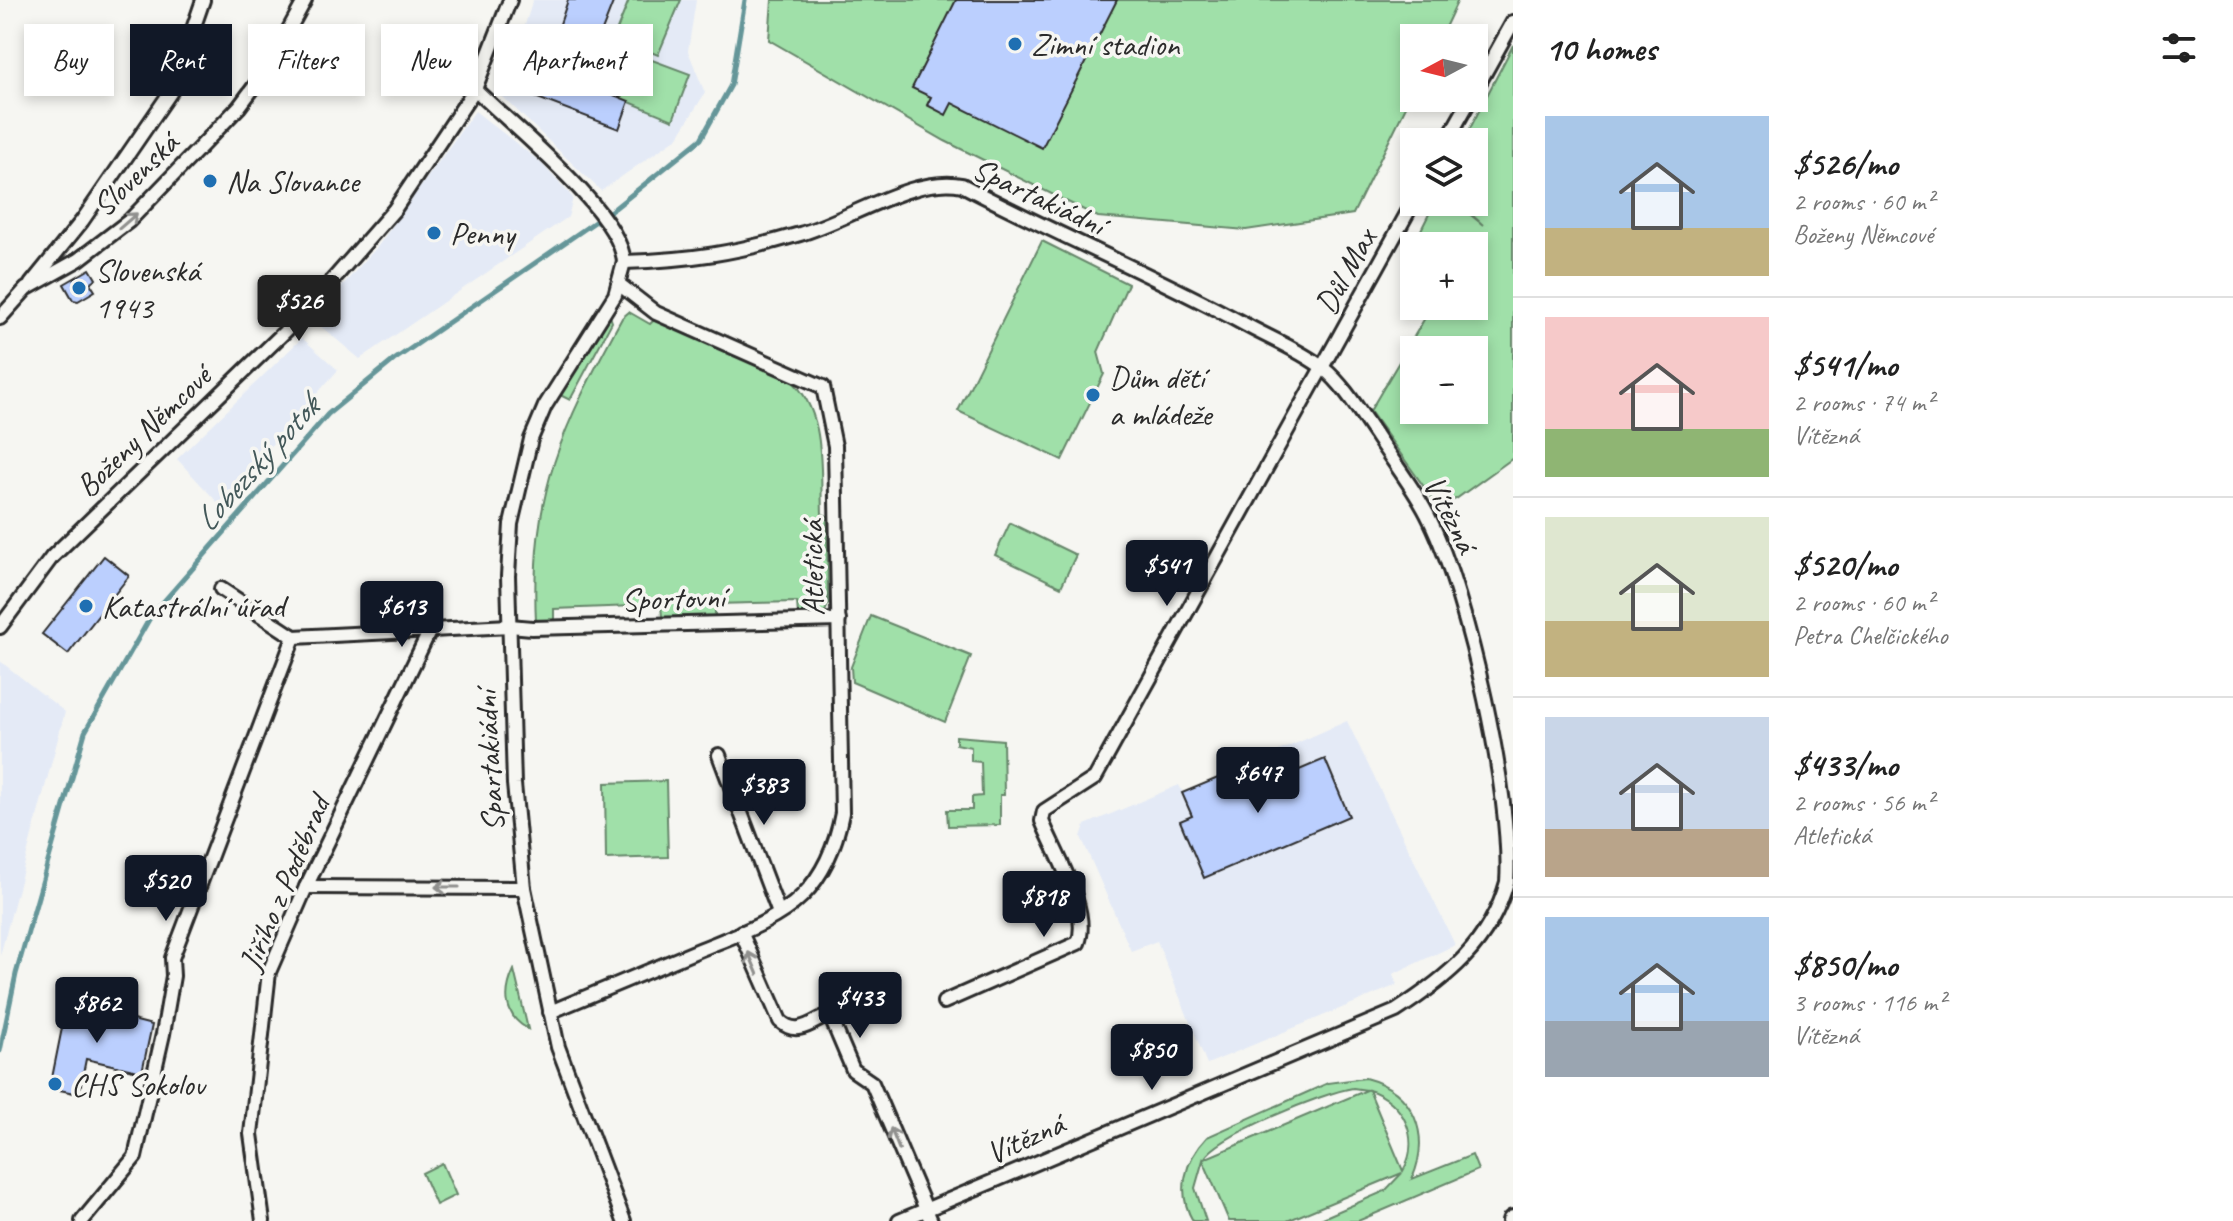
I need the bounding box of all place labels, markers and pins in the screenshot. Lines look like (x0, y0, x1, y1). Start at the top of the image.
place label: Zimní stadion (1031, 24, 1181, 65)
marker: Zimní stadion (1006, 35, 1024, 53)
place label: Na Slovance (226, 161, 362, 202)
marker: Na Slovance (201, 172, 219, 190)
place label: Penny (450, 213, 517, 254)
marker: Penny (425, 224, 443, 242)
place label: Slovenská 1943 (95, 250, 203, 328)
pin: $526 (252, 275, 346, 343)
marker: Slovenská 1943 (70, 279, 88, 297)
place label: Dům dětí a mládeže (1109, 357, 1214, 435)
marker: Dům dětí a mládeže (1084, 386, 1102, 404)
pin: $541 (1120, 540, 1214, 608)
pin: $613 (355, 581, 449, 649)
place label: Katastrální úřad (102, 586, 289, 627)
marker: Katastrální úřad (77, 597, 95, 615)
pin: $647 (1211, 747, 1305, 815)
pin: $383 (717, 759, 811, 827)
pin: $520 (119, 855, 213, 923)
pin: $818 (997, 871, 1091, 939)
pin: $433 (813, 972, 907, 1040)
pin: $862 (50, 977, 144, 1045)
pin: $850 (1105, 1024, 1199, 1092)
place label: CHS Sokolov (71, 1064, 207, 1105)
marker: CHS Sokolov (46, 1075, 64, 1093)

